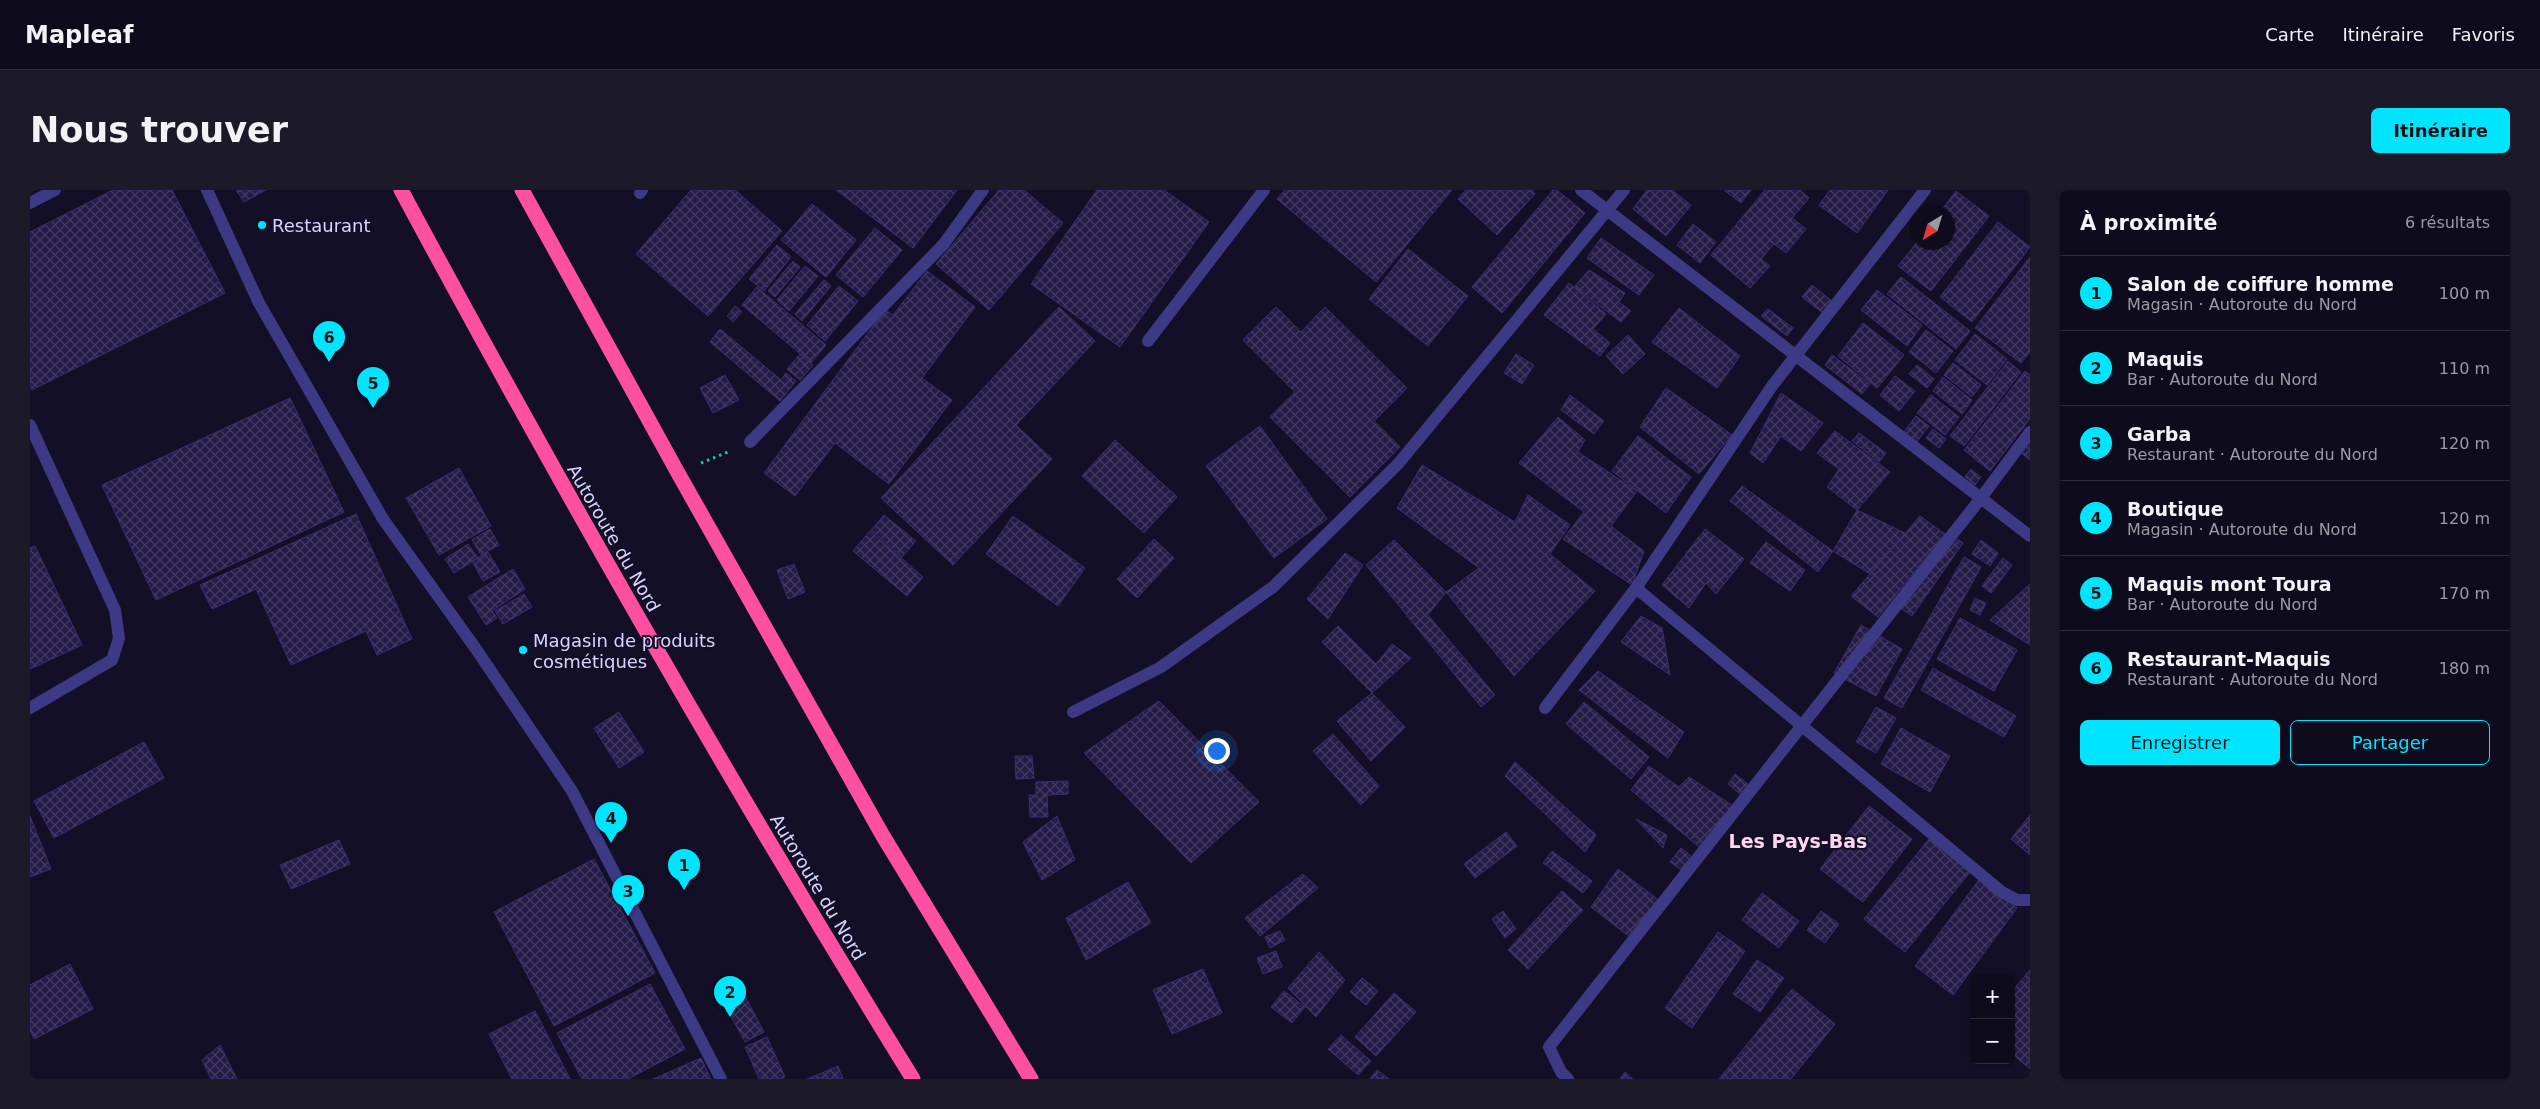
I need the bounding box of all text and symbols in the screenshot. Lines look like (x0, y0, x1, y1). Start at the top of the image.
text: Mapleaf (25, 21, 133, 49)
text: Carte (2265, 24, 2314, 45)
text: Itinéraire (2342, 24, 2424, 45)
text: Favoris (2452, 24, 2515, 45)
button: Itinéraire (2371, 108, 2510, 153)
text: Nous trouver (30, 110, 288, 150)
north arrow (1910, 205, 1955, 250)
text: À proximité (2080, 211, 2217, 235)
text: 6 résultats (2405, 213, 2490, 232)
place label: Restaurant (272, 215, 371, 236)
marker: Restaurant (256, 219, 268, 231)
text: Salon de coiffure homme (2127, 273, 2394, 295)
text: 1 (2090, 284, 2102, 303)
text: 100 m (2439, 284, 2490, 303)
text: Magasin · Autoroute du Nord (2127, 295, 2357, 314)
pin: 6 (313, 321, 345, 362)
text: Maquis (2127, 348, 2204, 370)
text: 2 (2090, 359, 2102, 378)
text: 110 m (2439, 359, 2490, 378)
pin: 5 (357, 367, 389, 408)
text: Bar · Autoroute du Nord (2127, 370, 2318, 389)
text: Garba (2127, 423, 2191, 445)
text: 3 (2090, 434, 2102, 453)
text: 120 m (2439, 434, 2490, 453)
text: Restaurant · Autoroute du Nord (2127, 445, 2378, 464)
street label: Autoroute du Nord (563, 461, 665, 615)
text: Boutique (2127, 498, 2224, 520)
text: 4 (2090, 509, 2102, 528)
text: 120 m (2439, 509, 2490, 528)
text: Magasin · Autoroute du Nord (2127, 520, 2357, 539)
text: Maquis mont Toura (2127, 573, 2332, 595)
text: 5 (2090, 584, 2102, 603)
text: 170 m (2439, 584, 2490, 603)
text: Bar · Autoroute du Nord (2127, 595, 2318, 614)
place label: Magasin de produits cosmétiques (533, 630, 715, 672)
marker: Magasin de produits cosmétiques (517, 644, 529, 656)
text: Restaurant-Maquis (2127, 648, 2331, 670)
text: 6 (2090, 659, 2102, 678)
text: 180 m (2439, 659, 2490, 678)
text: Restaurant · Autoroute du Nord (2127, 670, 2378, 689)
button: Enregistrer (2080, 720, 2280, 765)
button: Partager (2290, 720, 2490, 765)
your location (1204, 738, 1230, 764)
pin: 4 (595, 802, 627, 843)
street label: Autoroute du Nord (766, 810, 870, 964)
district label: Les Pays-Bas (1729, 830, 1867, 852)
pin: 1 (668, 849, 700, 890)
pin: 3 (612, 875, 644, 916)
map controls (1970, 974, 2015, 1064)
button: + (1970, 974, 2015, 1019)
pin: 2 (714, 976, 746, 1017)
button: − (1970, 1019, 2015, 1064)

